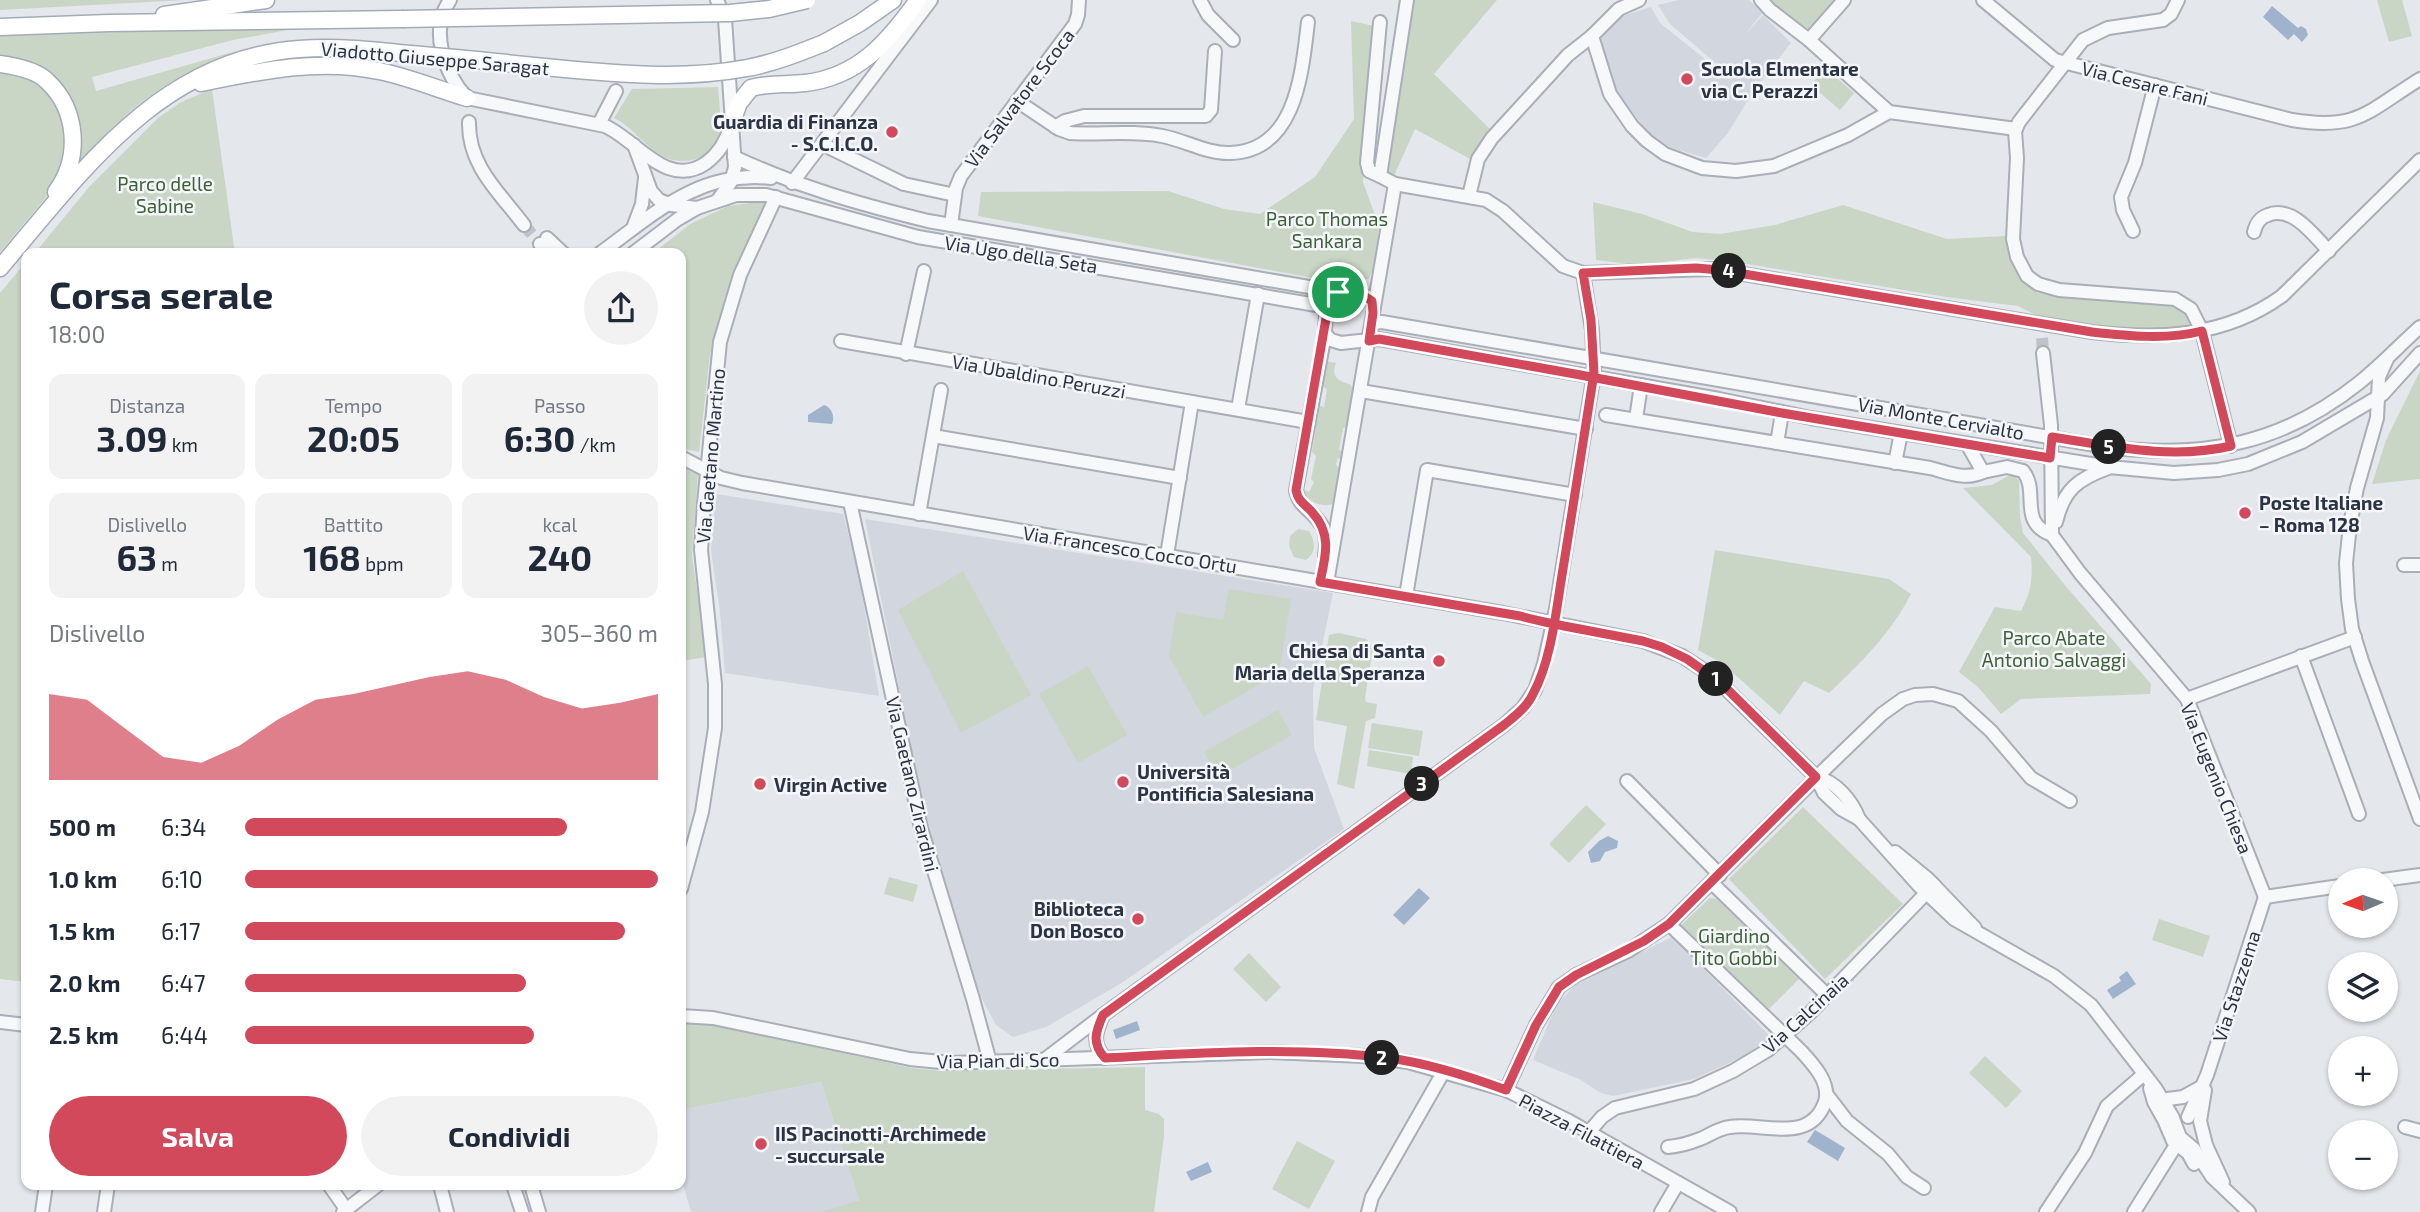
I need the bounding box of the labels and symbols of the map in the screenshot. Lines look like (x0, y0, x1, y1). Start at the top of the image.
street label: Via Salvatore Scoca (959, 24, 1079, 172)
street label: Viadotto Giuseppe Saragat (320, 37, 550, 79)
street label: Via Cesare Fani (2079, 56, 2211, 110)
place label: Scuola Elmentare via C. Perazzi (1701, 57, 1859, 102)
marker: Scuola Elmentare via C. Perazzi (1679, 71, 1695, 87)
place label: Guardia di Finanza - S.C.I.C.O. (713, 110, 878, 155)
marker: Guardia di Finanza - S.C.I.C.O. (884, 124, 900, 140)
park label: Parco delle Sabine (117, 172, 213, 217)
park label: Parco Thomas Sankara (1266, 207, 1388, 252)
street label: Via Ugo della Seta (943, 231, 1099, 277)
pin: 4 (1712, 254, 1746, 288)
pin (1308, 262, 1368, 322)
street label: Via Ubaldino Peruzzi (950, 349, 1128, 403)
street label: Via Gaetano Martino (691, 367, 729, 545)
street label: Via Monte Cervialto (1856, 392, 2026, 444)
pin: 5 (2092, 430, 2126, 464)
place label: Poste Italiane – Roma 128 (2259, 491, 2383, 536)
marker: Poste Italiane – Roma 128 (2237, 505, 2253, 521)
street label: Via Francesco Cocco Ortu (1021, 521, 1239, 577)
park label: Parco Abate Antonio Salvaggi (1982, 626, 2126, 671)
place label: Chiesa di Santa Maria della Speranza (1235, 639, 1425, 684)
marker: Chiesa di Santa Maria della Speranza (1431, 653, 1447, 669)
pin: 1 (1698, 662, 1734, 696)
street label: Via Gaetano Zirardini (882, 694, 944, 874)
street label: Via Eugenio Chiesa (2176, 699, 2258, 857)
place label: Università Pontificia Salesiana (1137, 760, 1314, 805)
pin: 3 (1404, 766, 1440, 802)
place label: Virgin Active (774, 773, 888, 796)
marker: Università Pontificia Salesiana (1115, 774, 1131, 790)
marker: Virgin Active (752, 776, 768, 792)
north arrow (2328, 868, 2398, 938)
place label: Biblioteca Don Bosco (1030, 897, 1124, 942)
marker: Biblioteca Don Bosco (1130, 911, 1146, 927)
park label: Giardino Tito Gobbi (1690, 924, 1778, 969)
street label: Via Stazzema (2207, 927, 2265, 1045)
street label: Via Calcinaia (1757, 968, 1853, 1058)
pin: 2 (1364, 1040, 1400, 1076)
street label: Via Pian di Sco (936, 1047, 1060, 1073)
street label: Piazza Filattiera (1515, 1088, 1649, 1174)
place label: IIS Pacinotti-Archimede - succursale (775, 1122, 986, 1167)
marker: IIS Pacinotti-Archimede - succursale (753, 1136, 769, 1152)

